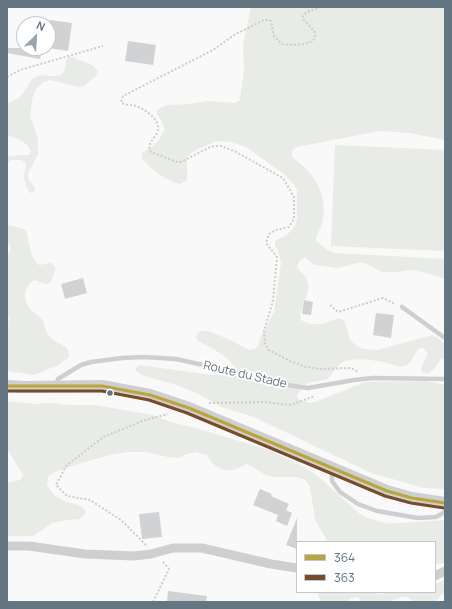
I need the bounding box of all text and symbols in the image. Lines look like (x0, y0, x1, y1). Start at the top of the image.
north arrow (16, 16, 56, 56)
text: N (34, 17, 48, 34)
street label: Route du Stade (202, 358, 288, 392)
unlabelled marker (105, 388, 115, 398)
legend (296, 541, 436, 593)
text: 364 (334, 549, 355, 566)
text: 363 (334, 569, 355, 586)

